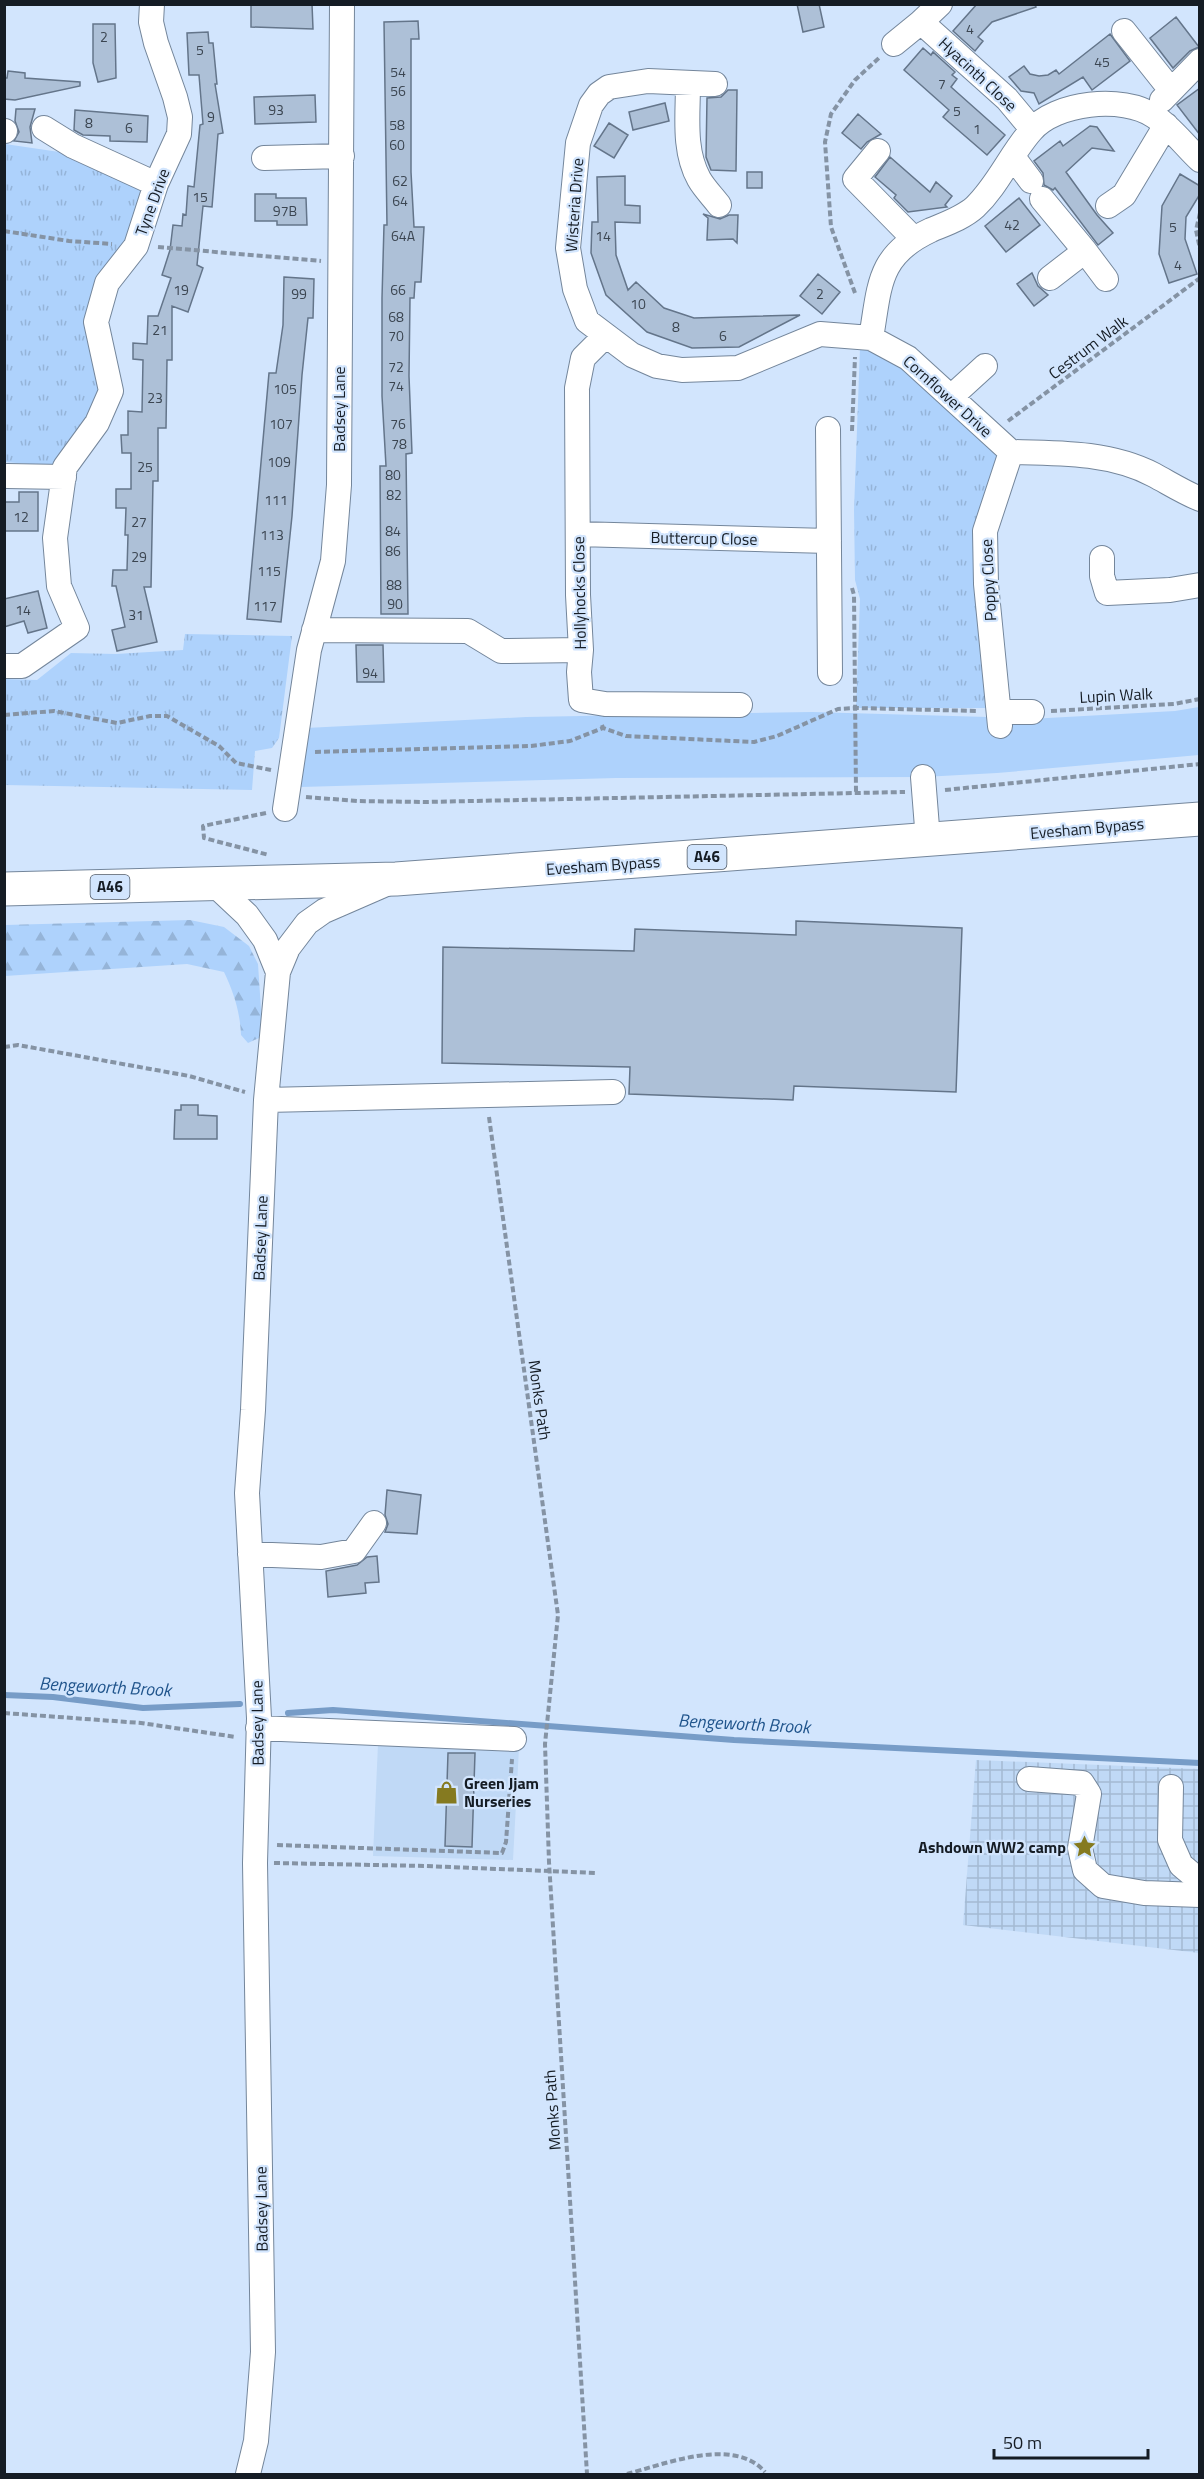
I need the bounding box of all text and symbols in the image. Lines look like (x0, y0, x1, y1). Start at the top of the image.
house number: 4 (966, 18, 974, 39)
house number: 2 (100, 26, 108, 47)
street label: Hyacinth Close (933, 31, 1023, 117)
house number: 5 (196, 39, 204, 60)
house number: 45 (1094, 51, 1110, 72)
house number: 54 (390, 61, 406, 82)
house number: 7 (938, 73, 946, 94)
house number: 56 (390, 80, 406, 101)
house number: 93 (268, 99, 284, 120)
house number: 5 (953, 100, 961, 121)
house number: 9 (207, 106, 215, 127)
house number: 8 (85, 112, 93, 133)
house number: 58 (389, 114, 405, 135)
house number: 6 (125, 117, 133, 138)
house number: 1 (973, 118, 981, 139)
house number: 60 (389, 134, 405, 155)
street label: Wisteria Drive (559, 157, 589, 253)
street label: Tyne Drive (129, 165, 175, 239)
house number: 62 (392, 170, 408, 191)
house number: 15 (192, 186, 208, 207)
house number: 64 (392, 190, 408, 211)
house number: 97B (273, 200, 297, 221)
house number: 42 (1004, 214, 1020, 235)
house number: 5 (1169, 216, 1177, 237)
house number: 64A (391, 225, 416, 246)
house number: 14 (595, 225, 611, 246)
house number: 4 (1174, 254, 1182, 275)
house number: 19 (173, 279, 189, 300)
house number: 66 (390, 279, 406, 300)
house number: 99 (291, 283, 307, 304)
house number: 2 (816, 283, 824, 304)
house number: 10 (630, 293, 646, 314)
house number: 68 (388, 306, 404, 327)
street label: Cestrum Walk (1043, 309, 1133, 385)
house number: 8 (672, 316, 680, 337)
house number: 21 (152, 319, 168, 340)
house number: 70 (388, 325, 404, 346)
house number: 6 (719, 325, 727, 346)
street label: Cornflower Drive (898, 349, 998, 443)
house number: 72 (388, 356, 404, 377)
street label: Badsey Lane (327, 366, 351, 452)
house number: 74 (388, 375, 404, 396)
house number: 105 (273, 378, 297, 399)
house number: 23 (147, 387, 163, 408)
house number: 107 (269, 413, 293, 434)
house number: 76 (390, 413, 406, 434)
house number: 78 (391, 433, 407, 454)
house number: 109 (267, 451, 291, 472)
house number: 25 (137, 456, 153, 477)
house number: 80 (385, 464, 401, 485)
house number: 82 (386, 484, 402, 505)
house number: 111 (264, 489, 288, 510)
house number: 12 (13, 506, 29, 527)
house number: 27 (131, 511, 147, 532)
house number: 84 (385, 520, 401, 541)
house number: 113 (260, 524, 284, 545)
street label: Buttercup Close (650, 525, 758, 551)
street label: Hollyhocks Close (566, 536, 592, 650)
street label: Poppy Close (974, 538, 1002, 622)
house number: 86 (385, 540, 401, 561)
house number: 29 (131, 546, 147, 567)
house number: 115 (257, 560, 281, 581)
house number: 88 (386, 574, 402, 595)
house number: 90 (387, 593, 403, 614)
house number: 117 (253, 595, 277, 616)
house number: 14 (15, 599, 31, 620)
house number: 31 (128, 604, 144, 625)
house number: 94 (362, 662, 378, 683)
street label: Lupin Walk (1079, 681, 1154, 709)
street label: Evesham Bypass (1029, 811, 1145, 845)
road number: A46 (688, 845, 726, 869)
street label: Evesham Bypass (545, 849, 661, 881)
road number: A46 (90, 875, 130, 899)
street label: Badsey Lane (247, 1195, 273, 1281)
street label: Monks Path (523, 1358, 557, 1442)
water label: Bengeworth Brook (38, 1670, 174, 1704)
street label: Badsey Lane (244, 1680, 270, 1766)
water label: Bengeworth Brook (677, 1707, 813, 1741)
place label: Green Jjam Nurseries (464, 1771, 539, 1813)
shop icon: Green Jjam Nurseries (433, 1779, 459, 1805)
place icon: Ashdown WW2 camp (1071, 1834, 1097, 1860)
place label: Ashdown WW2 camp (918, 1835, 1066, 1859)
street label: Monks Path (537, 2069, 567, 2151)
street label: Badsey Lane (248, 2166, 274, 2252)
scale bar (994, 2422, 1148, 2460)
text: 50 m (1003, 2429, 1042, 2456)

